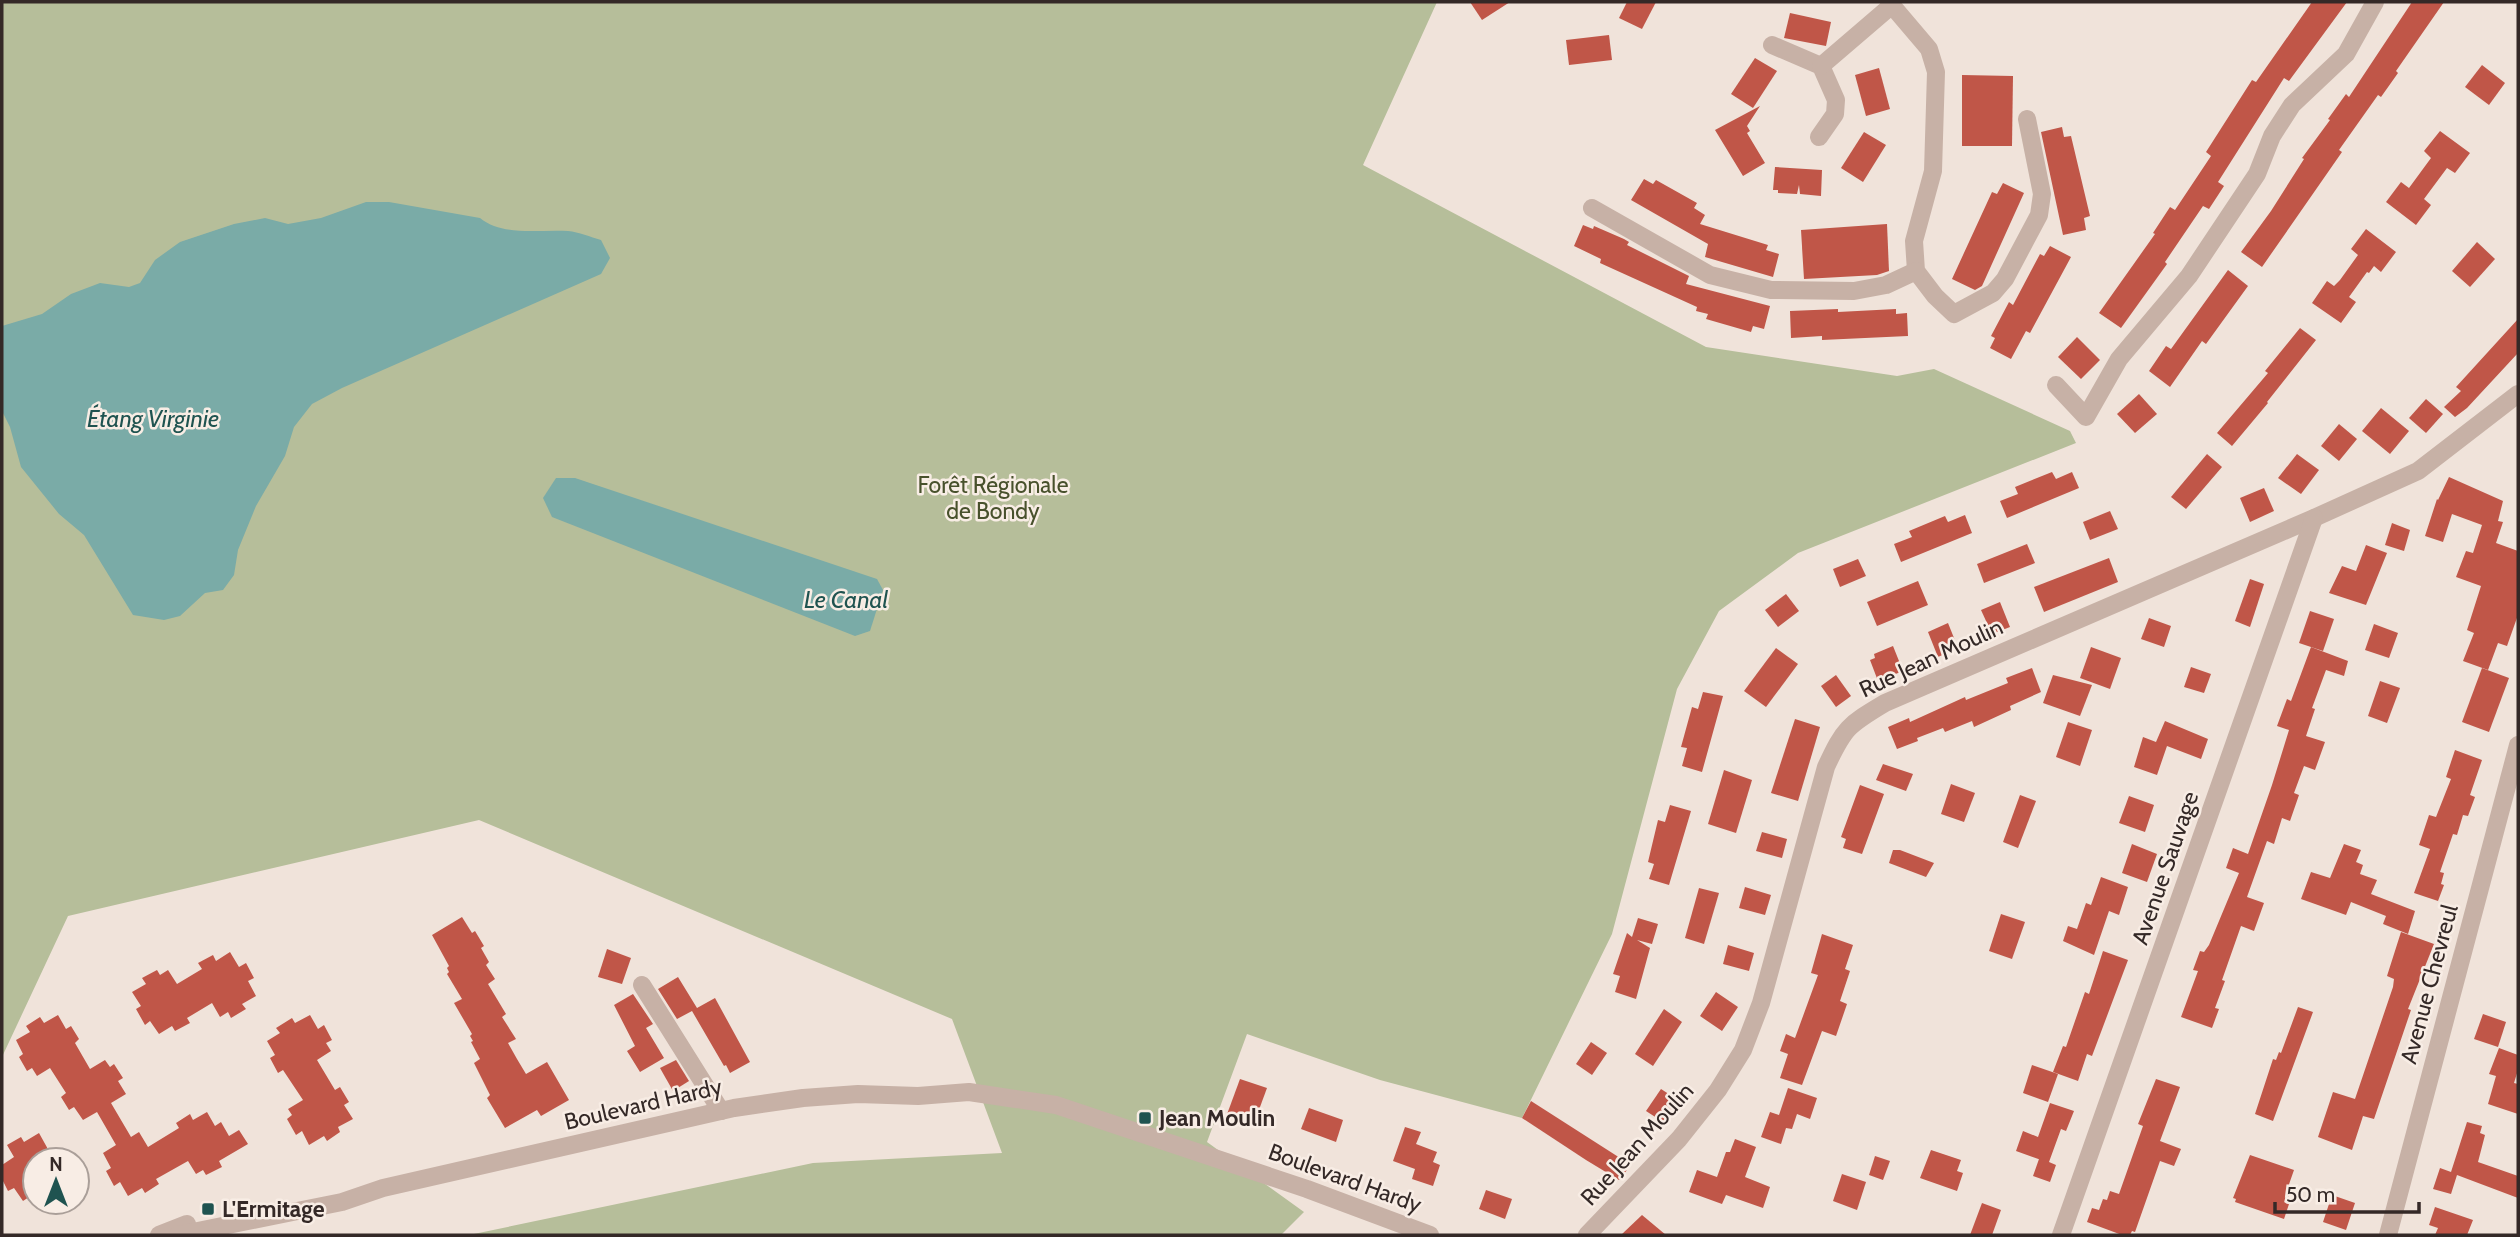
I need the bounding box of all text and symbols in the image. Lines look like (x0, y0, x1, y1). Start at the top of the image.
water label: Étang Virginie (87, 403, 219, 433)
park label: Forêt Régionale de Bondy (918, 471, 1069, 525)
water label: Le Canal (804, 585, 888, 614)
street label: Rue Jean Moulin (1855, 613, 2007, 703)
street label: Avenue Sauvage (2126, 788, 2204, 948)
street label: Avenue Chevreul (2394, 901, 2464, 1067)
street label: Boulevard Hardy (561, 1072, 725, 1136)
street label: Rue Jean Moulin (1575, 1077, 1699, 1211)
place label: Jean Moulin (1158, 1104, 1275, 1132)
marker: Jean Moulin (1137, 1110, 1153, 1126)
street label: Boulevard Hardy (1265, 1137, 1426, 1219)
north arrow (21, 1146, 91, 1216)
text: N (49, 1153, 63, 1176)
scale bar (2275, 1170, 2418, 1214)
text: 50 m (2286, 1182, 2335, 1207)
place label: L'Ermitage (222, 1195, 325, 1223)
marker: L'Ermitage (200, 1201, 216, 1217)

